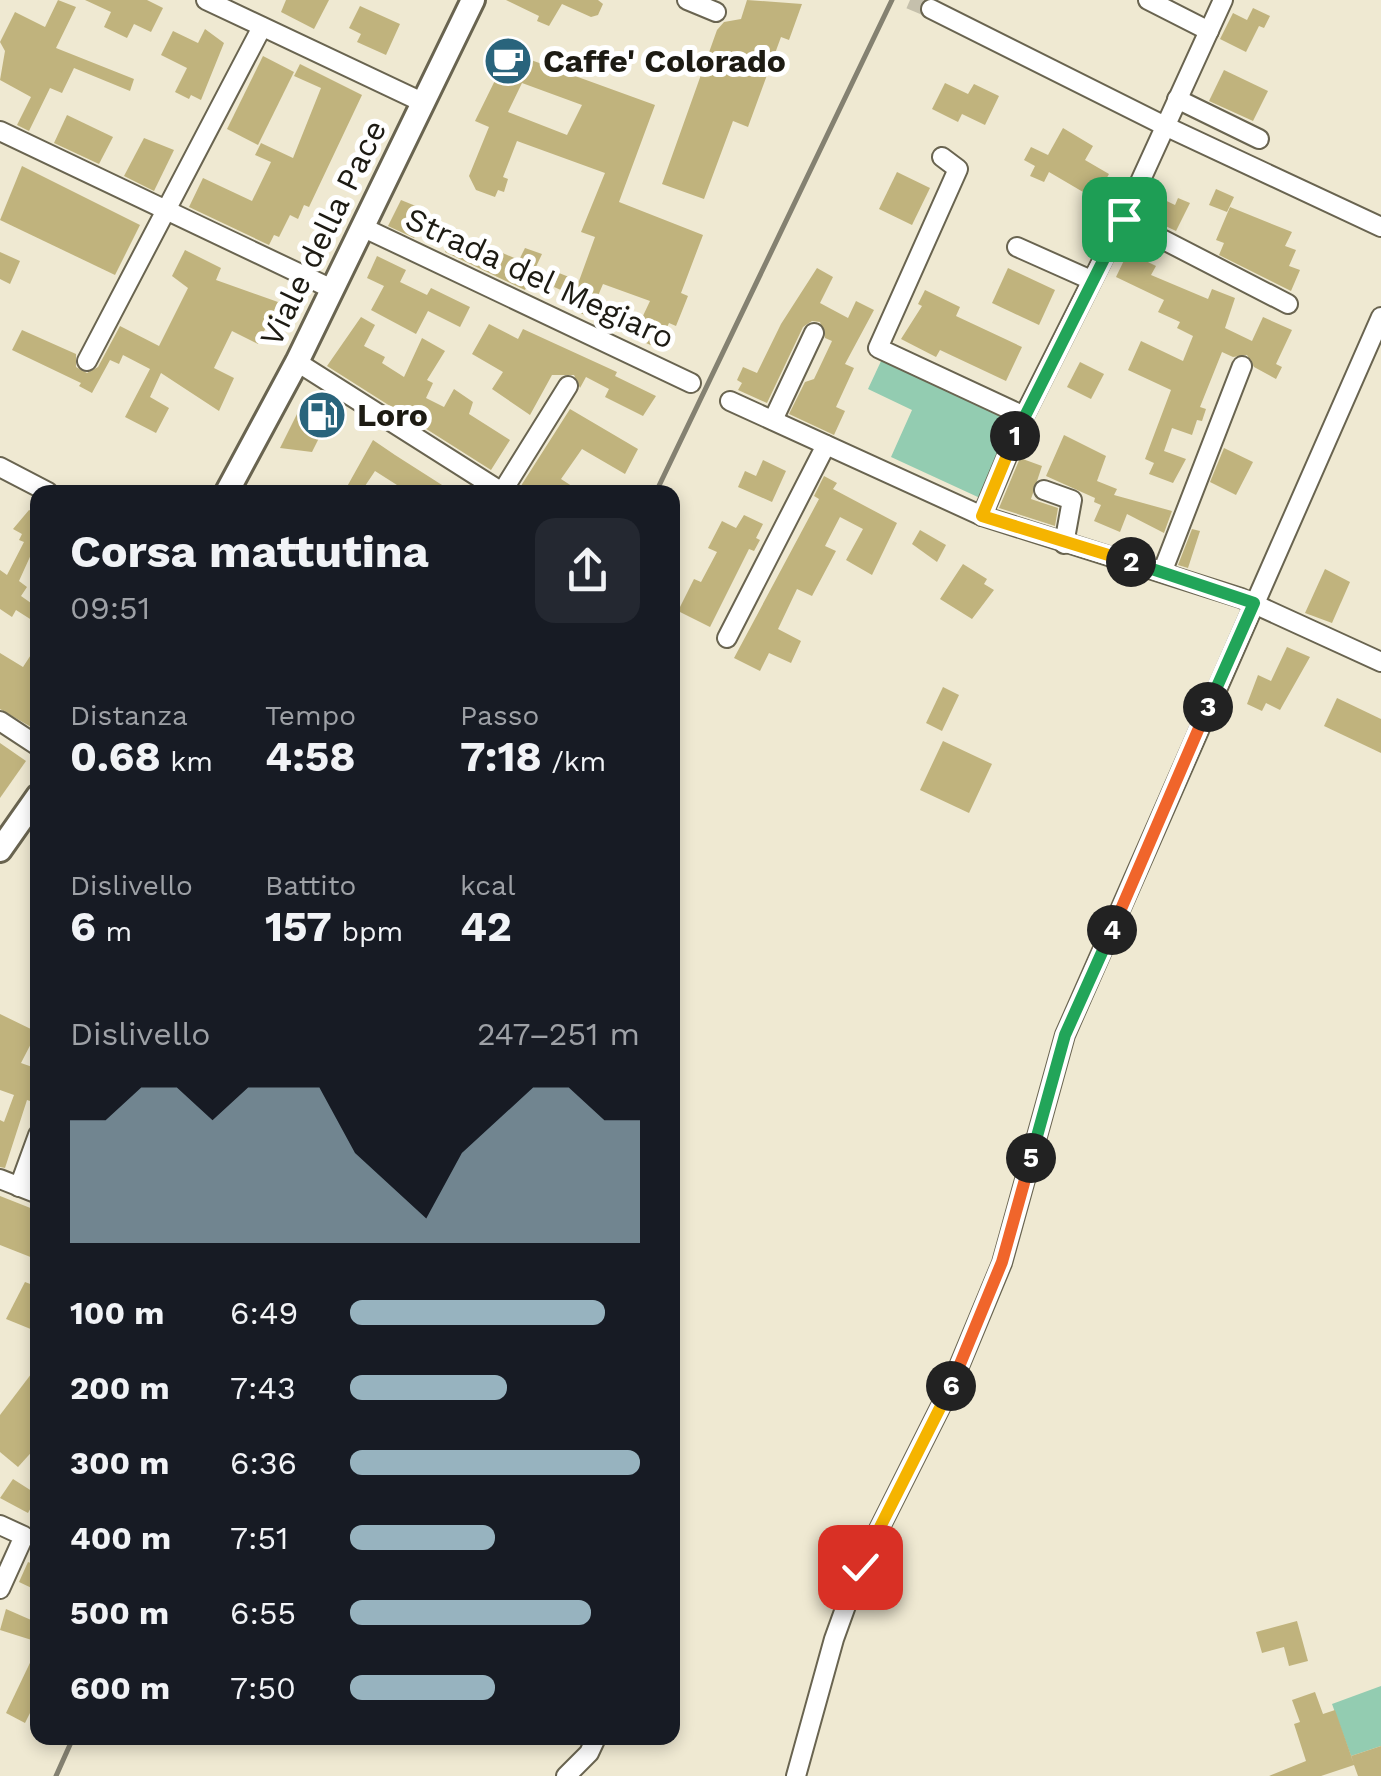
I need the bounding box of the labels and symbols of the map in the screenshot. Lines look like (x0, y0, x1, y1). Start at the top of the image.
cafe icon: Caffe' Colorado (482, 35, 534, 87)
place label: Caffe' Colorado (543, 42, 786, 80)
street label: Viale della Pace (252, 114, 394, 352)
pin (1082, 177, 1167, 262)
street label: Strada del Megiaro (400, 199, 680, 357)
fuel station icon: Loro (296, 389, 348, 441)
place label: Loro (357, 396, 428, 434)
pin: 1 (990, 411, 1040, 461)
pin: 2 (1106, 537, 1156, 587)
pin: 3 (1183, 682, 1233, 732)
pin: 4 (1087, 905, 1137, 955)
pin: 5 (1006, 1133, 1056, 1183)
pin: 6 (926, 1361, 976, 1411)
pin (818, 1525, 903, 1610)

